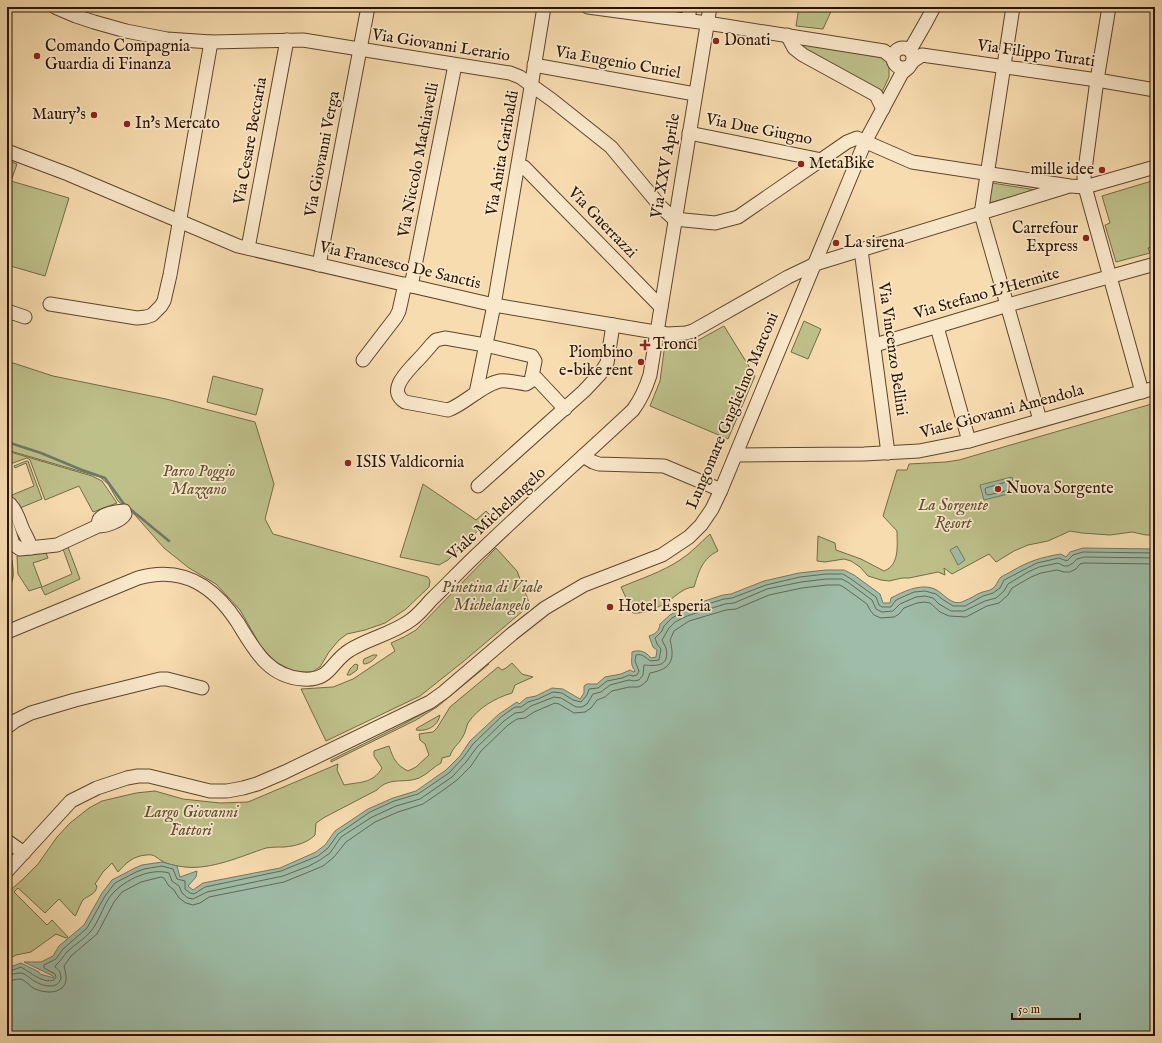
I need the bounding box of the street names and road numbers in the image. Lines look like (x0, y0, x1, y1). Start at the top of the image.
street label: Via Giovanni Lerario (369, 25, 512, 67)
street label: Via Filippo Turati (975, 36, 1096, 72)
street label: Via Eugenio Curiel (553, 42, 683, 84)
street label: Via Cesare Beccaria (230, 76, 272, 207)
street label: Via Niccolo Machiavelli (394, 81, 444, 240)
street label: Via Giovanni Verga (301, 89, 345, 220)
street label: Via Anita Garibaldi (482, 89, 524, 218)
street label: Via Due Giugno (703, 110, 814, 150)
street label: Via XXV Aprile (647, 112, 685, 221)
street label: Via Guerrazzi (562, 183, 641, 263)
street label: Via Francesco De Sanctis (316, 237, 483, 294)
street label: Via Stefano L'Hermite (911, 264, 1062, 325)
street label: Via Vincenzo Bellini (873, 280, 911, 417)
street label: Lungomare Guglielmo Marconi (682, 310, 784, 512)
street label: Viale Giovanni Amendola (917, 381, 1086, 444)
street label: Viale Michelangelo (443, 463, 551, 565)

